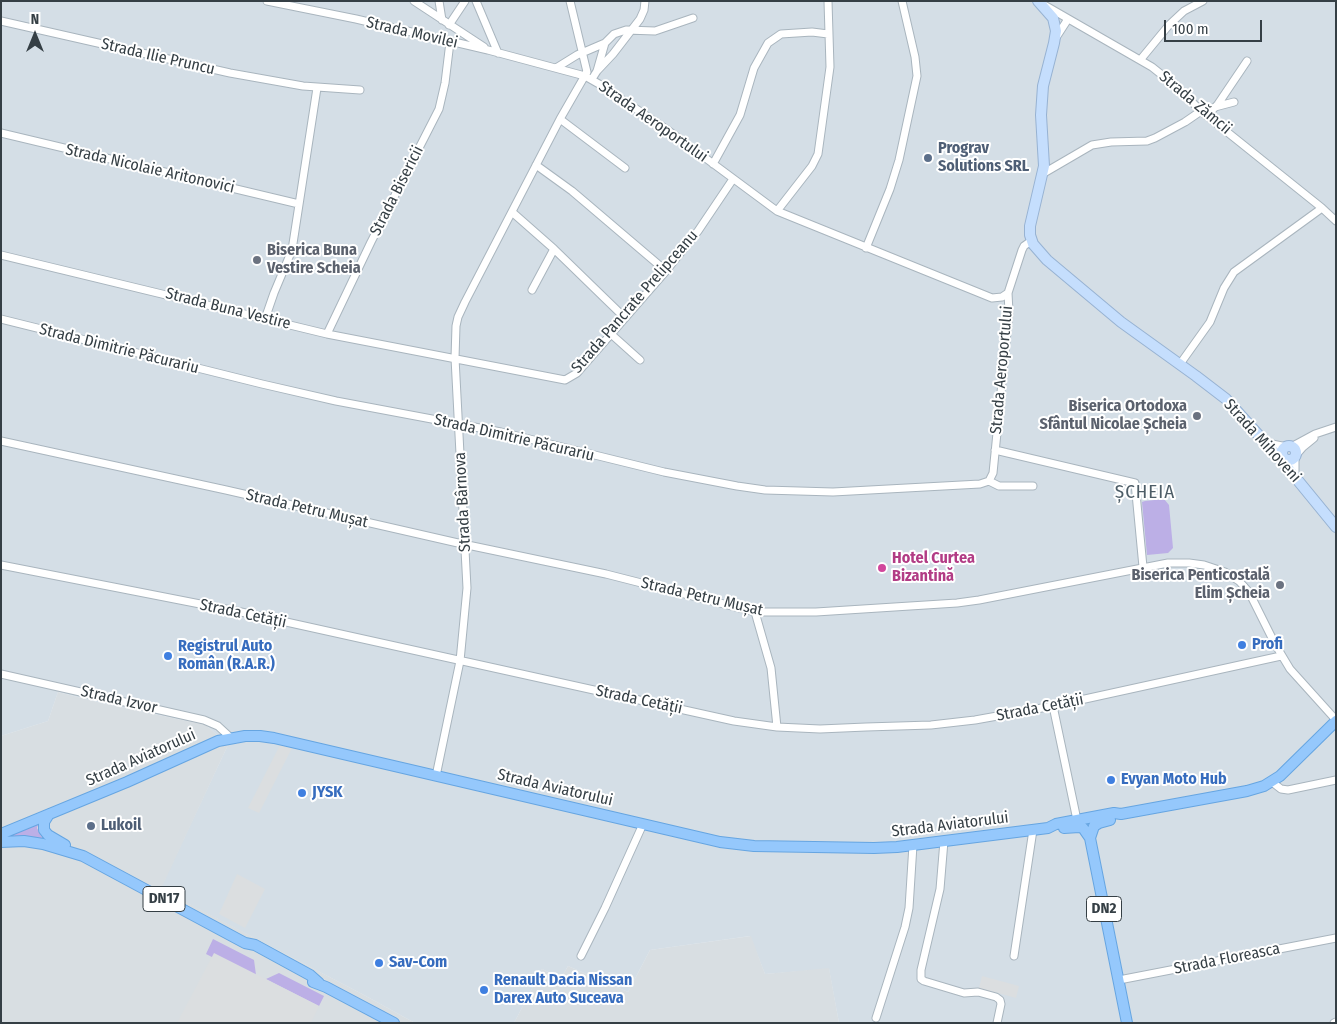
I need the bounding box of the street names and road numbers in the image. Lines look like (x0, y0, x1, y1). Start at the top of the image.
street label: Strada Movilei (364, 13, 460, 53)
street label: Strada Ilie Pruncu (99, 35, 217, 79)
street label: Strada Zămcii (1155, 67, 1235, 139)
street label: Strada Aeroportului (595, 77, 711, 167)
street label: Strada Nicolaie Aritonovici (64, 140, 236, 198)
street label: Strada Bisericii (366, 143, 428, 239)
street label: Strada Pancrate Prelipceanu (568, 227, 702, 377)
street label: Strada Buna Vestire (163, 284, 293, 334)
street label: Strada Aeroportului (987, 305, 1017, 435)
street label: Strada Dimitrie Păcurariu (37, 320, 201, 378)
street label: Strada Mihoveni (1219, 395, 1305, 487)
street label: Strada Dimitrie Păcurariu (432, 410, 596, 466)
street label: Strada Bârnova (451, 452, 475, 552)
street label: Strada Petru Mușat (244, 486, 370, 532)
street label: Strada Petru Mușat (639, 574, 765, 620)
street label: Strada Cetății (198, 595, 288, 633)
street label: Strada Cetății (594, 681, 684, 719)
street label: Strada Izvor (79, 682, 159, 718)
street label: Strada Cetății (995, 690, 1085, 726)
street label: Strada Aviatorului (83, 725, 199, 791)
street label: Strada Aviatorului (496, 765, 614, 811)
street label: Strada Aviatorului (890, 808, 1010, 842)
road number: DN17 (143, 886, 185, 912)
road number: DN2 (1086, 896, 1122, 922)
street label: Strada Floreasca (1172, 939, 1282, 979)

